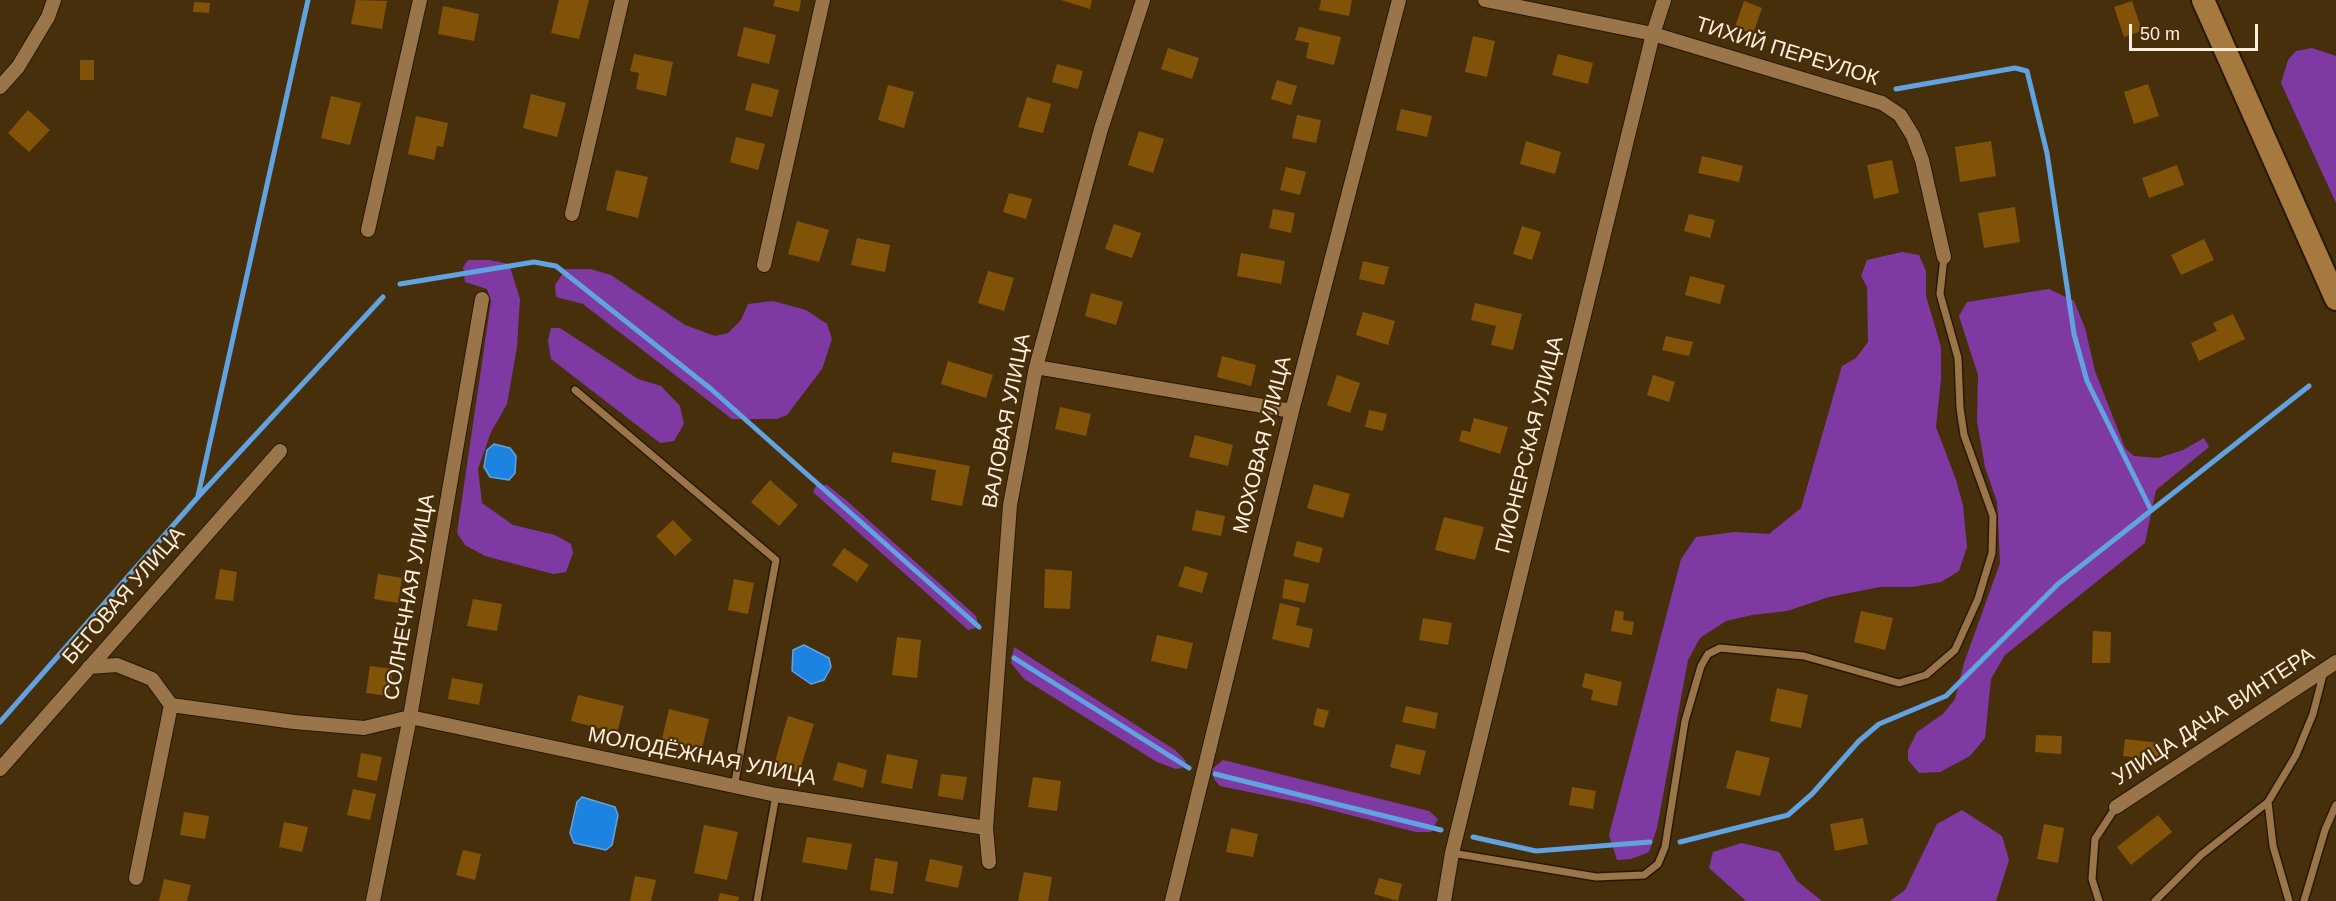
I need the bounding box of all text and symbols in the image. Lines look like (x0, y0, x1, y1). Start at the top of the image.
street label: ТИХИЙ ПЕРЕУЛОК (1692, 12, 1882, 92)
scale bar (2132, 12, 2261, 50)
text: 50 m (2140, 24, 2180, 44)
street label: ВАЛОВАЯ УЛИЦА (978, 332, 1036, 510)
street label: ПИОНЕРСКАЯ УЛИЦА (1491, 334, 1569, 556)
street label: МОХОВАЯ УЛИЦА (1229, 354, 1297, 536)
street label: СОЛНЕЧНАЯ УЛИЦА (379, 492, 441, 702)
street label: БЕГОВАЯ УЛИЦА (58, 522, 190, 670)
street label: УЛИЦА ДАЧА ВИНТЕРА (2109, 642, 2319, 792)
street label: МОЛОДЁЖНАЯ УЛИЦА (586, 722, 818, 792)

